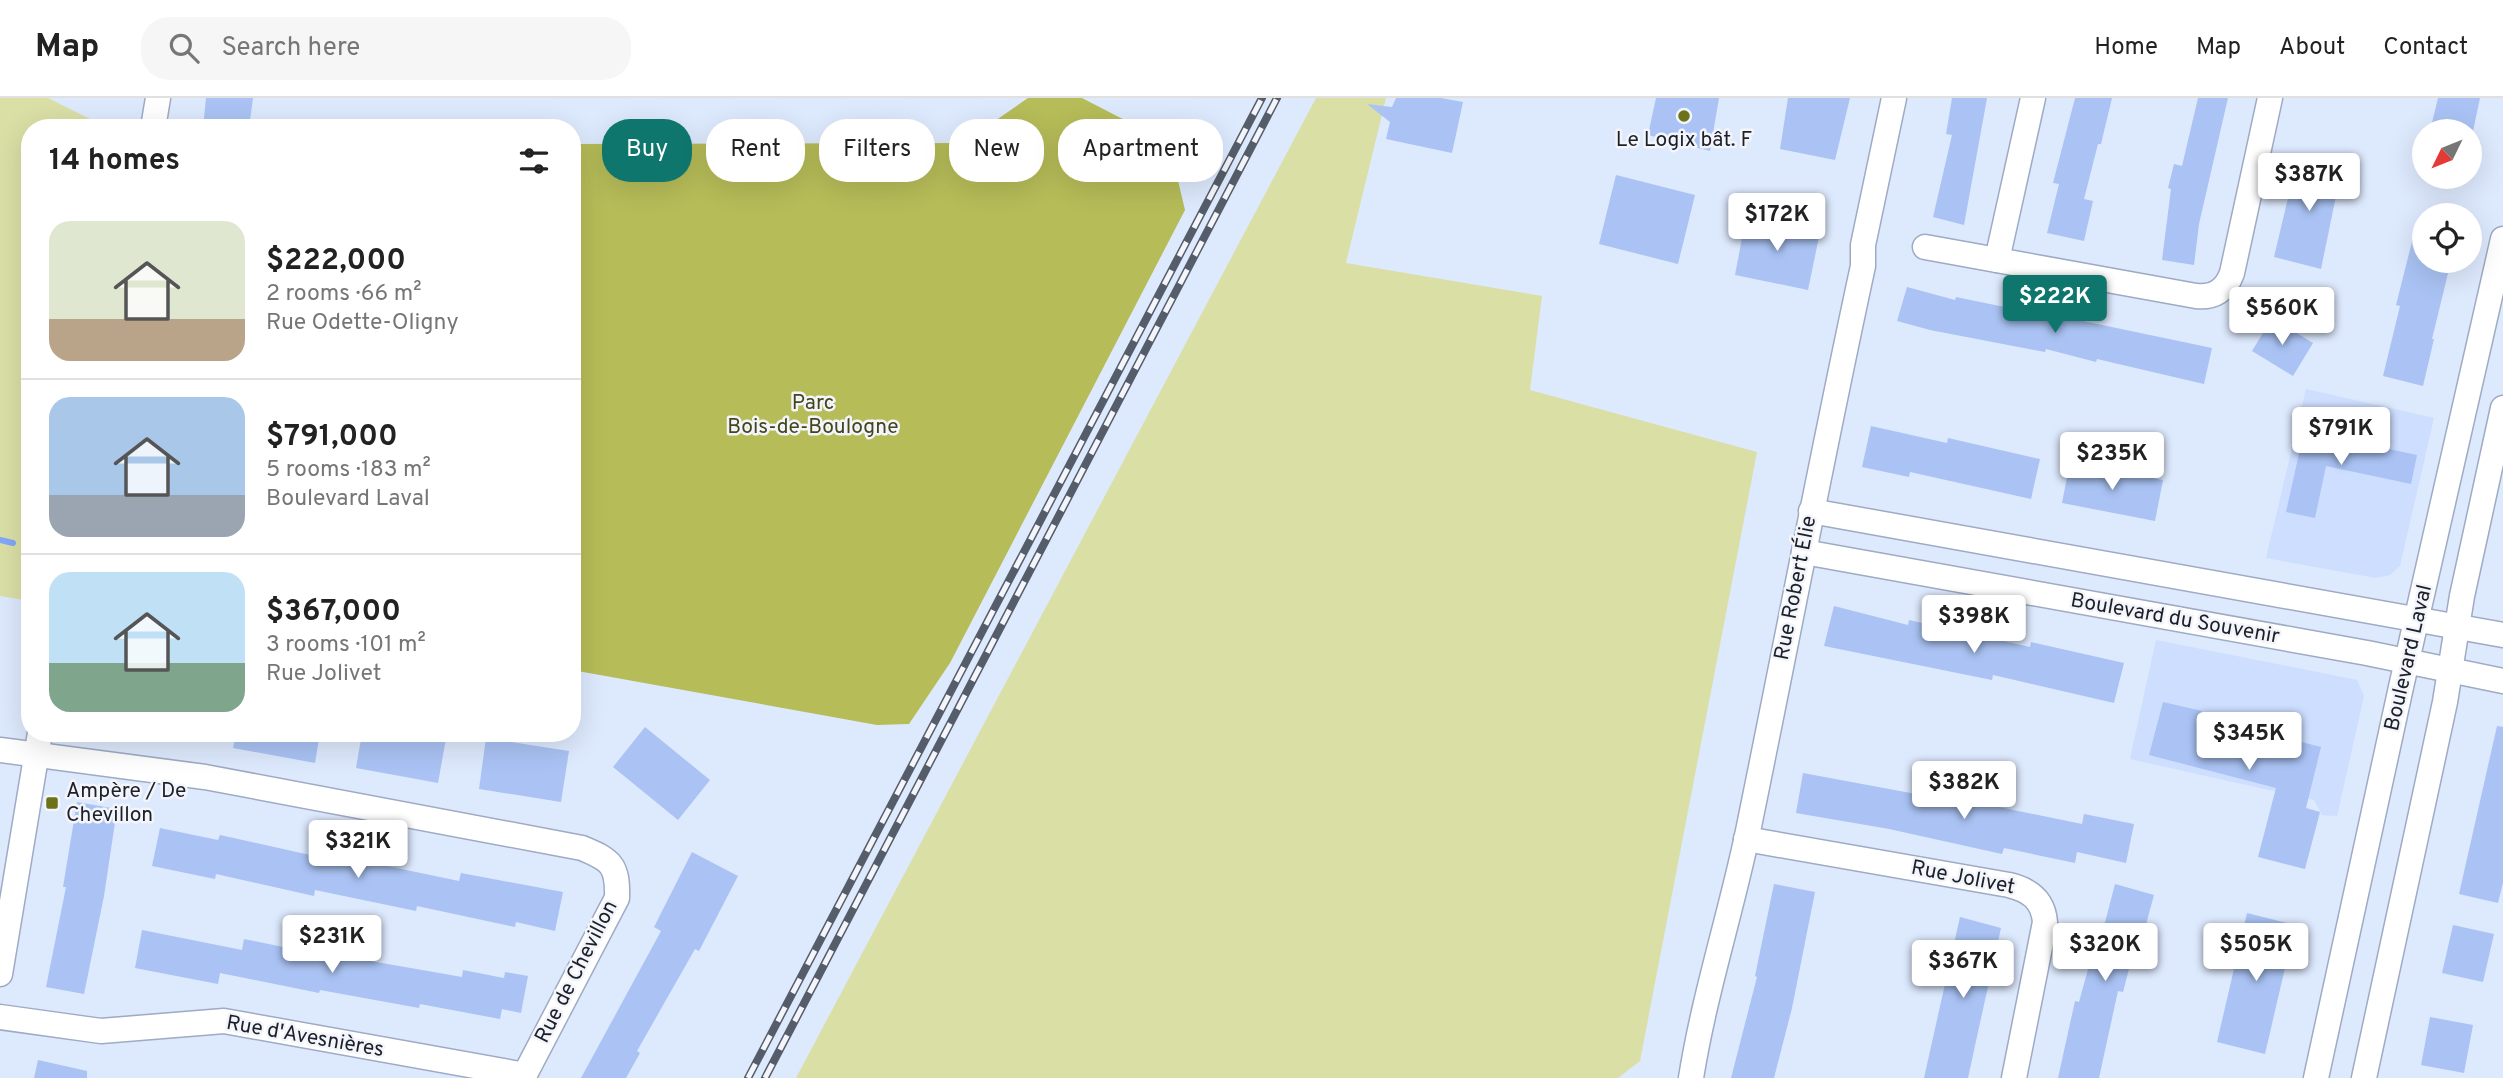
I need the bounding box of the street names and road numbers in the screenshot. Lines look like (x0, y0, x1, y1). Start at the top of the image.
street label: Rue Robert Élie (1768, 513, 1823, 662)
street label: Boulevard Laval (2379, 582, 2439, 734)
street label: Boulevard du Souvenir (2068, 587, 2282, 651)
street label: Rue Jolivet (1909, 855, 2017, 901)
street label: Rue de Chevillon (529, 896, 625, 1048)
street label: Rue d'Avesnières (224, 1010, 386, 1064)

